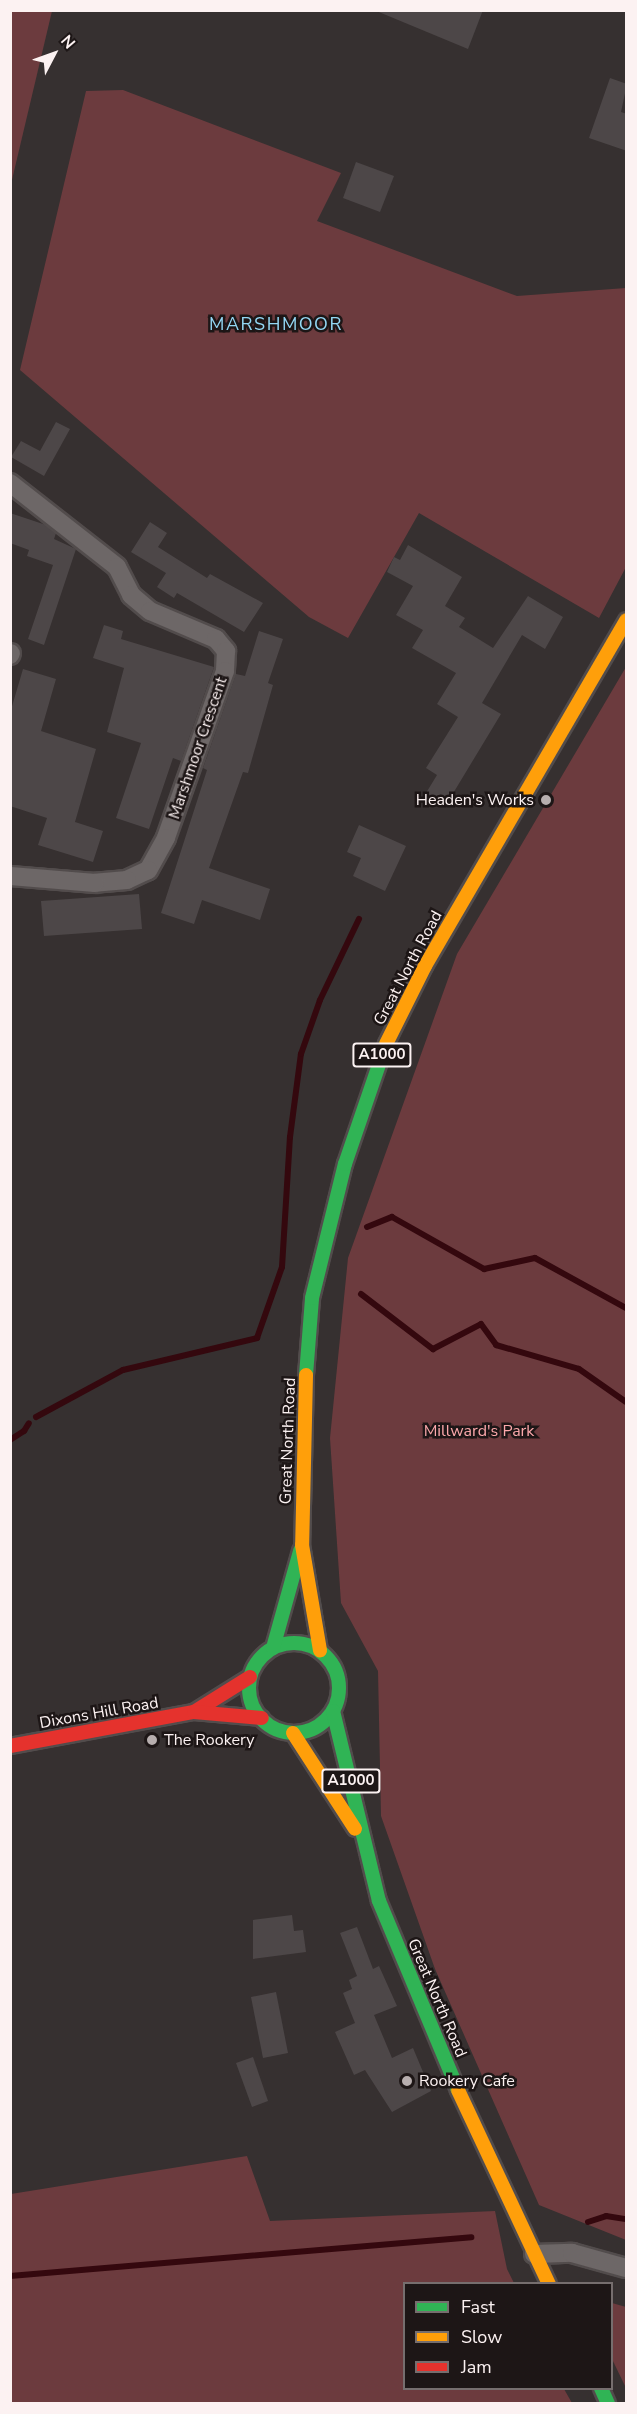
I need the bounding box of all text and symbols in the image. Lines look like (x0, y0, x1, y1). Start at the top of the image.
north arrow (24, 24, 84, 84)
text: N (55, 30, 80, 54)
district label: MARSHMOOR (209, 313, 343, 335)
street label: Marshmoor Crescent (165, 674, 231, 822)
place label: Headen's Works (416, 790, 534, 810)
marker: Headen's Works (539, 793, 553, 807)
street label: Great North Road (370, 907, 446, 1029)
road number: A1000 (352, 1043, 412, 1067)
street label: Great North Road (276, 1377, 300, 1505)
park label: Millward's Park (424, 1421, 534, 1441)
street label: Dixons Hill Road (38, 1693, 160, 1733)
place label: The Rookery (164, 1730, 254, 1750)
marker: The Rookery (145, 1733, 159, 1747)
road number: A1000 (321, 1769, 381, 1793)
street label: Great North Road (403, 1936, 471, 2060)
place label: Rookery Cafe (419, 2071, 515, 2091)
marker: Rookery Cafe (400, 2074, 414, 2088)
legend (403, 2282, 613, 2390)
text: Fast (461, 2295, 495, 2319)
text: Slow (461, 2325, 502, 2349)
text: Jam (461, 2355, 492, 2379)

